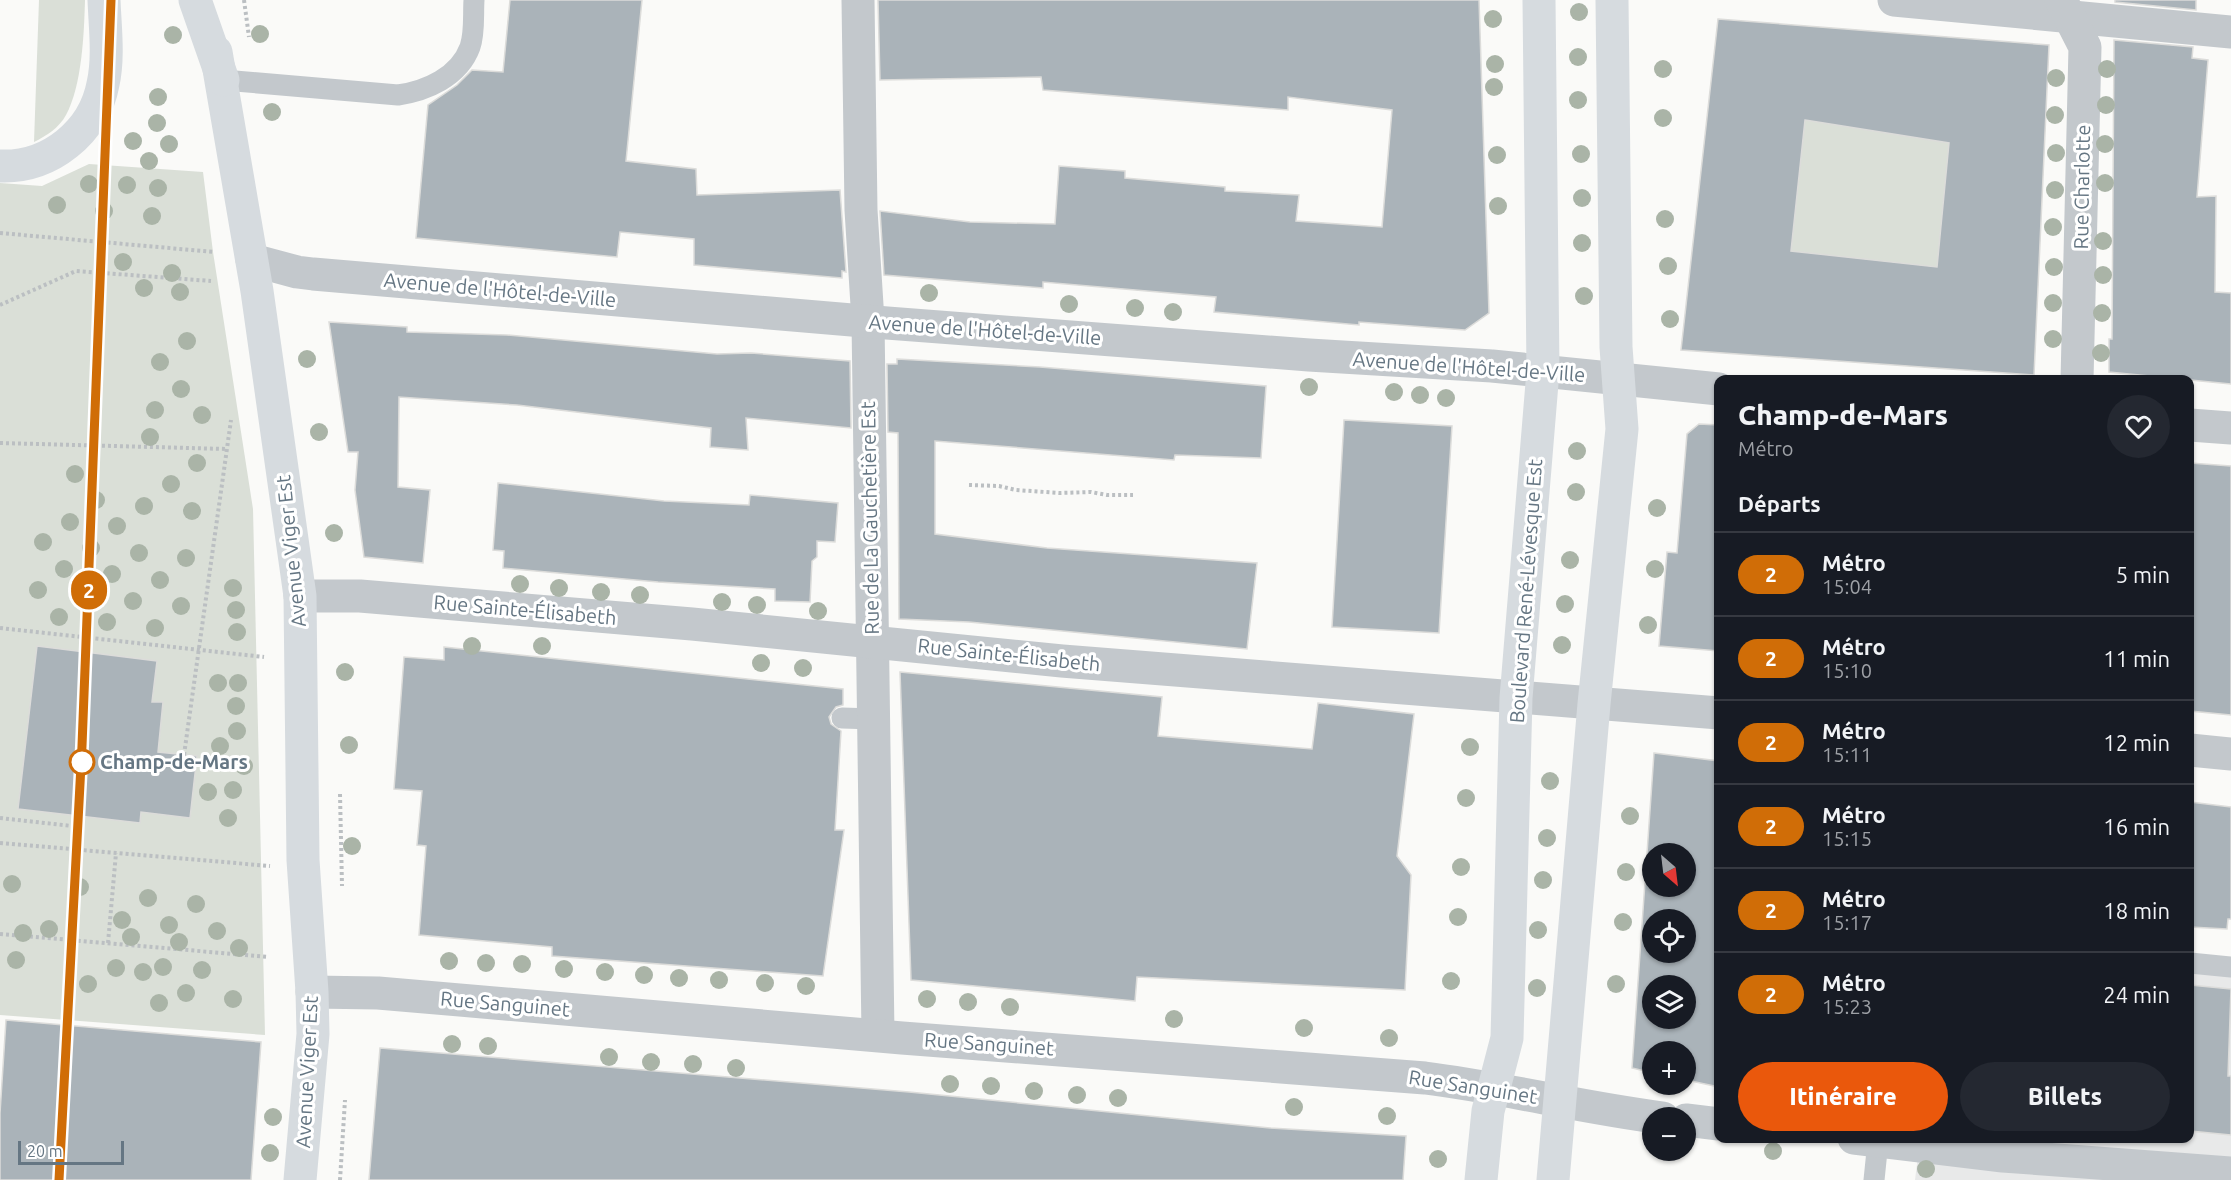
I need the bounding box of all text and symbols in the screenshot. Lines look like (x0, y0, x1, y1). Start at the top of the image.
street label: Rue Charlotte (2069, 124, 2094, 250)
street label: Avenue de l'Hôtel-de-Ville (383, 268, 617, 311)
street label: Avenue de l'Hôtel-de-Ville (868, 310, 1102, 349)
street label: Avenue de l'Hôtel-de-Ville (1352, 347, 1586, 386)
button: heart (2107, 395, 2170, 458)
text: Champ-de-Mars (1738, 399, 1948, 430)
street label: Rue de La Gauchetière Est (856, 401, 883, 635)
text: Métro (1738, 437, 1794, 460)
street label: Boulevard René-Lévesque Est (1505, 458, 1546, 724)
street label: Avenue Viger Est (271, 474, 310, 628)
text: Départs (1738, 491, 1821, 516)
text: Métro (1822, 550, 1886, 575)
text: 2 (1765, 562, 1777, 586)
text: 5 min (2116, 562, 2170, 587)
line badge: 2 (70, 570, 109, 610)
text: 15:04 (1822, 575, 1872, 598)
text: 2 (83, 578, 95, 602)
street label: Rue Sainte-Élisabeth (433, 590, 617, 629)
street label: Rue Sainte-Élisabeth (917, 633, 1102, 676)
text: Métro (1822, 634, 1886, 659)
text: 2 (1765, 646, 1777, 670)
text: 11 min (2103, 646, 2170, 671)
text: 15:10 (1822, 659, 1872, 682)
text: Métro (1822, 718, 1886, 743)
text: 2 (1765, 730, 1777, 754)
text: 12 min (2103, 730, 2170, 755)
text: 15:11 (1822, 743, 1872, 766)
marker: Champ-de-Mars (69, 749, 95, 775)
place label: Champ-de-Mars (100, 750, 248, 773)
text: Métro (1822, 802, 1886, 827)
text: 2 (1765, 814, 1777, 838)
text: 16 min (2103, 814, 2170, 839)
text: 15:15 (1822, 827, 1872, 850)
north arrow (1642, 843, 1696, 897)
map controls (1642, 843, 1696, 1161)
text: Métro (1822, 886, 1886, 911)
text: 2 (1765, 898, 1777, 922)
text: 18 min (2103, 898, 2170, 923)
button: locate (1642, 909, 1696, 963)
text: 15:17 (1822, 911, 1872, 934)
text: Métro (1822, 970, 1886, 995)
button: layers (1642, 975, 1696, 1029)
text: 2 (1765, 982, 1777, 1006)
text: 24 min (2103, 982, 2170, 1007)
street label: Rue Sanguinet (439, 986, 571, 1021)
street label: Avenue Viger Est (291, 995, 322, 1149)
text: 15:23 (1822, 995, 1872, 1018)
street label: Rue Sanguinet (923, 1028, 1055, 1060)
button: + (1642, 1041, 1696, 1095)
button: Itinéraire (1738, 1062, 1948, 1131)
button: Billets (1960, 1062, 2170, 1131)
street label: Rue Sanguinet (1407, 1065, 1539, 1108)
button: − (1642, 1107, 1696, 1161)
scale bar (18, 1138, 124, 1166)
text: 20 m (27, 1142, 63, 1160)

